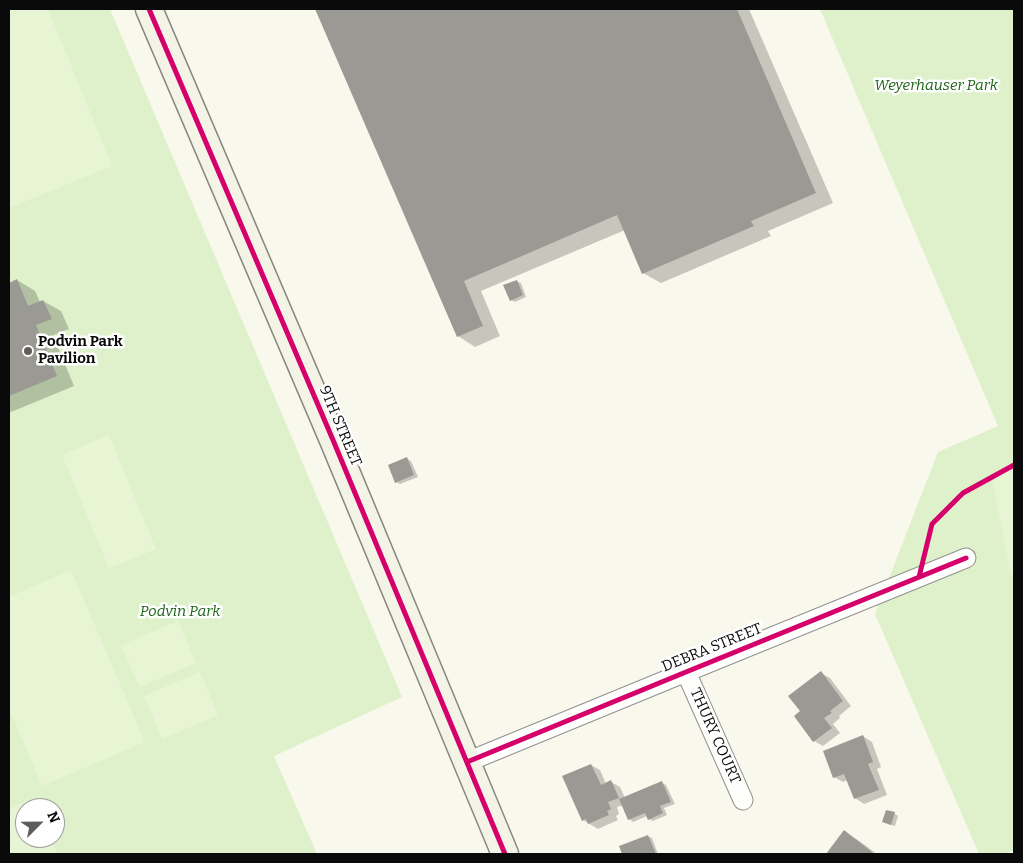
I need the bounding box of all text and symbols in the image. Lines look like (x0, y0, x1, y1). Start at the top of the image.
park label: Weyerhauser Park (874, 77, 998, 95)
place label: Podvin Park Pavilion (38, 333, 123, 368)
marker: Podvin Park Pavilion (22, 345, 34, 357)
street label: 9TH STREET (315, 383, 365, 469)
park label: Podvin Park (140, 603, 220, 621)
street label: DEBRA STREET (659, 620, 765, 676)
street label: THURY COURT (686, 685, 744, 787)
north arrow (15, 798, 65, 848)
text: N (43, 809, 63, 826)

